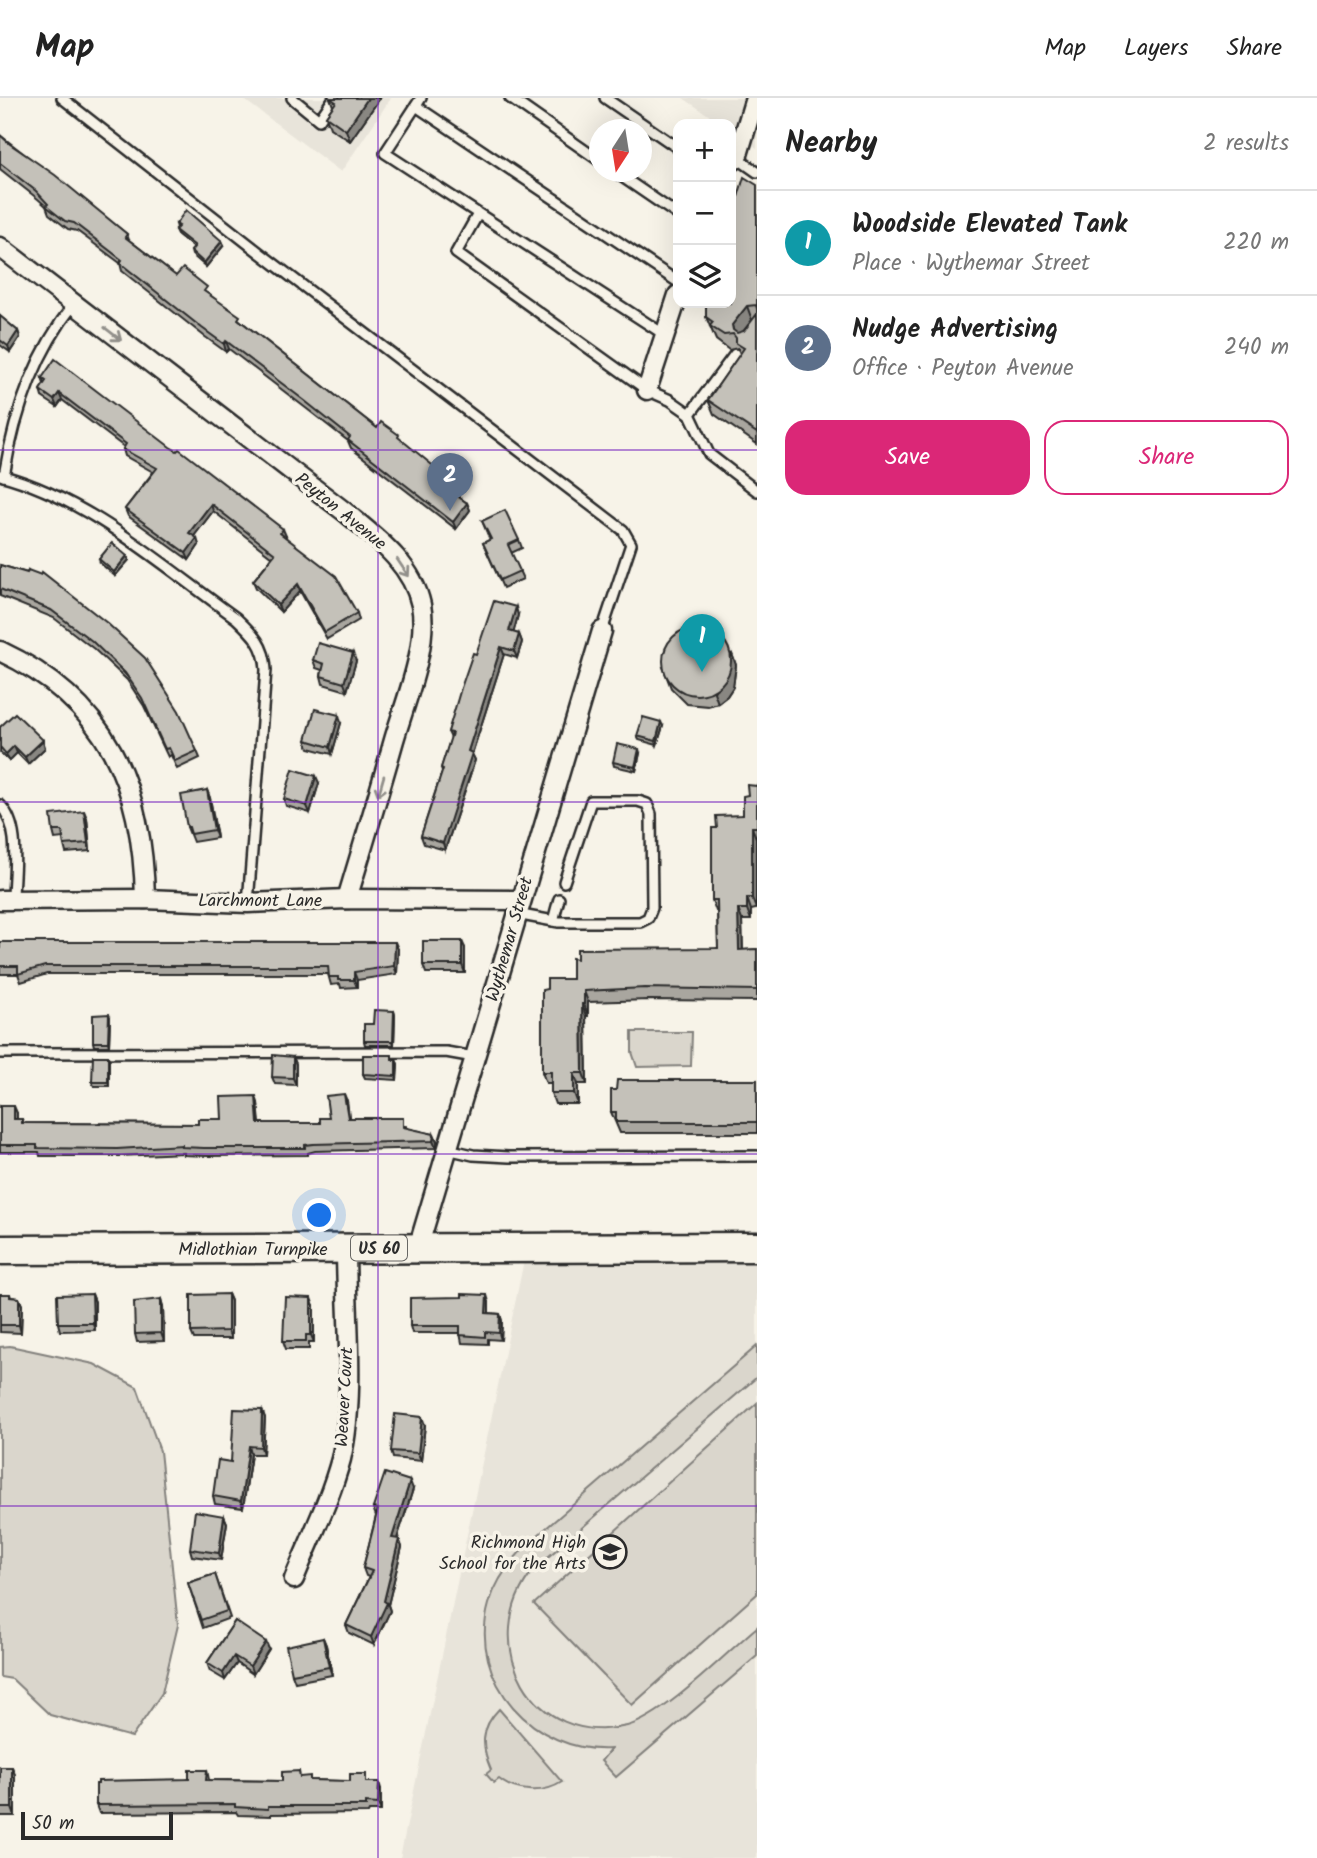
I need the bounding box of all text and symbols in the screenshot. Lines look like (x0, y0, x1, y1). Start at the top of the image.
text: Map (35, 22, 95, 75)
text: Map (1044, 29, 1086, 68)
text: Layers (1124, 29, 1188, 68)
text: Share (1226, 29, 1282, 68)
north arrow (589, 119, 652, 182)
map controls (673, 119, 736, 308)
button: + (673, 119, 736, 182)
text: Nearby (785, 120, 877, 168)
text: 2 results (1203, 126, 1289, 162)
button: − (673, 182, 736, 245)
text: Woodside Elevated Tank (852, 204, 1127, 246)
text: 1 (805, 225, 811, 261)
text: 220 m (1223, 225, 1289, 261)
button: layers (673, 245, 736, 308)
text: Place · Wythemar Street (852, 246, 1090, 282)
text: Nudge Advertising (852, 309, 1058, 351)
one-way arrow (103, 326, 121, 341)
text: 2 (801, 330, 815, 366)
text: 240 m (1224, 330, 1289, 366)
text: Office · Peyton Avenue (852, 351, 1074, 387)
button: Save (785, 420, 1030, 495)
button: Share (1044, 420, 1289, 495)
pin: 2 (427, 453, 473, 511)
street label: Peyton Avenue (288, 466, 392, 558)
one-way arrow (396, 558, 410, 577)
pin: 1 (679, 614, 725, 672)
one-way arrow (373, 774, 386, 796)
street label: Wythemar Street (479, 873, 542, 1005)
street label: Larchmont Lane (198, 887, 322, 916)
your location (302, 1198, 336, 1232)
street label: Midlothian Turnpike (178, 1236, 328, 1265)
road number: US 60 (351, 1236, 407, 1260)
street label: Weaver Court (328, 1345, 363, 1448)
place label: Richmond High School for the Arts (439, 1529, 586, 1579)
school or university icon: Richmond High School for the Arts (591, 1533, 629, 1571)
scale bar (21, 1809, 173, 1841)
text: 50 m (32, 1809, 74, 1839)

